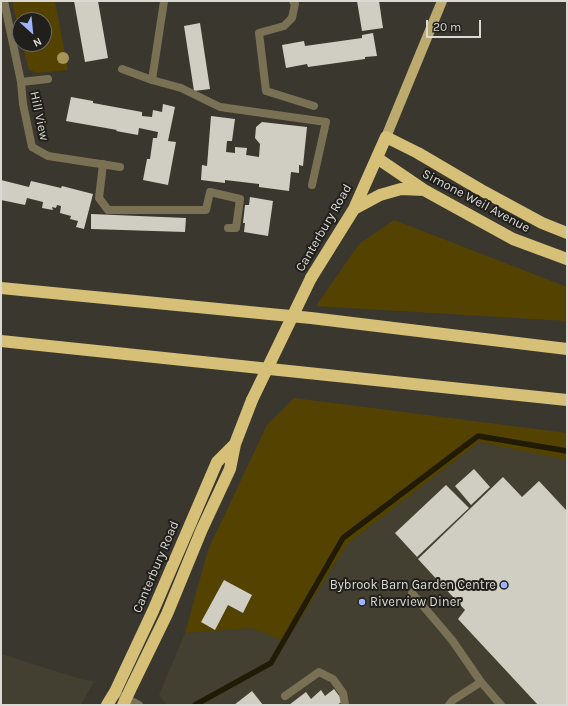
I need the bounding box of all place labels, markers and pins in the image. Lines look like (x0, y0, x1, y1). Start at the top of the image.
place label: Bybrook Barn Garden Centre (330, 577, 496, 593)
marker: Bybrook Barn Garden Centre (499, 580, 509, 590)
place label: Riverview Diner (370, 594, 461, 610)
marker: Riverview Diner (357, 597, 367, 607)

